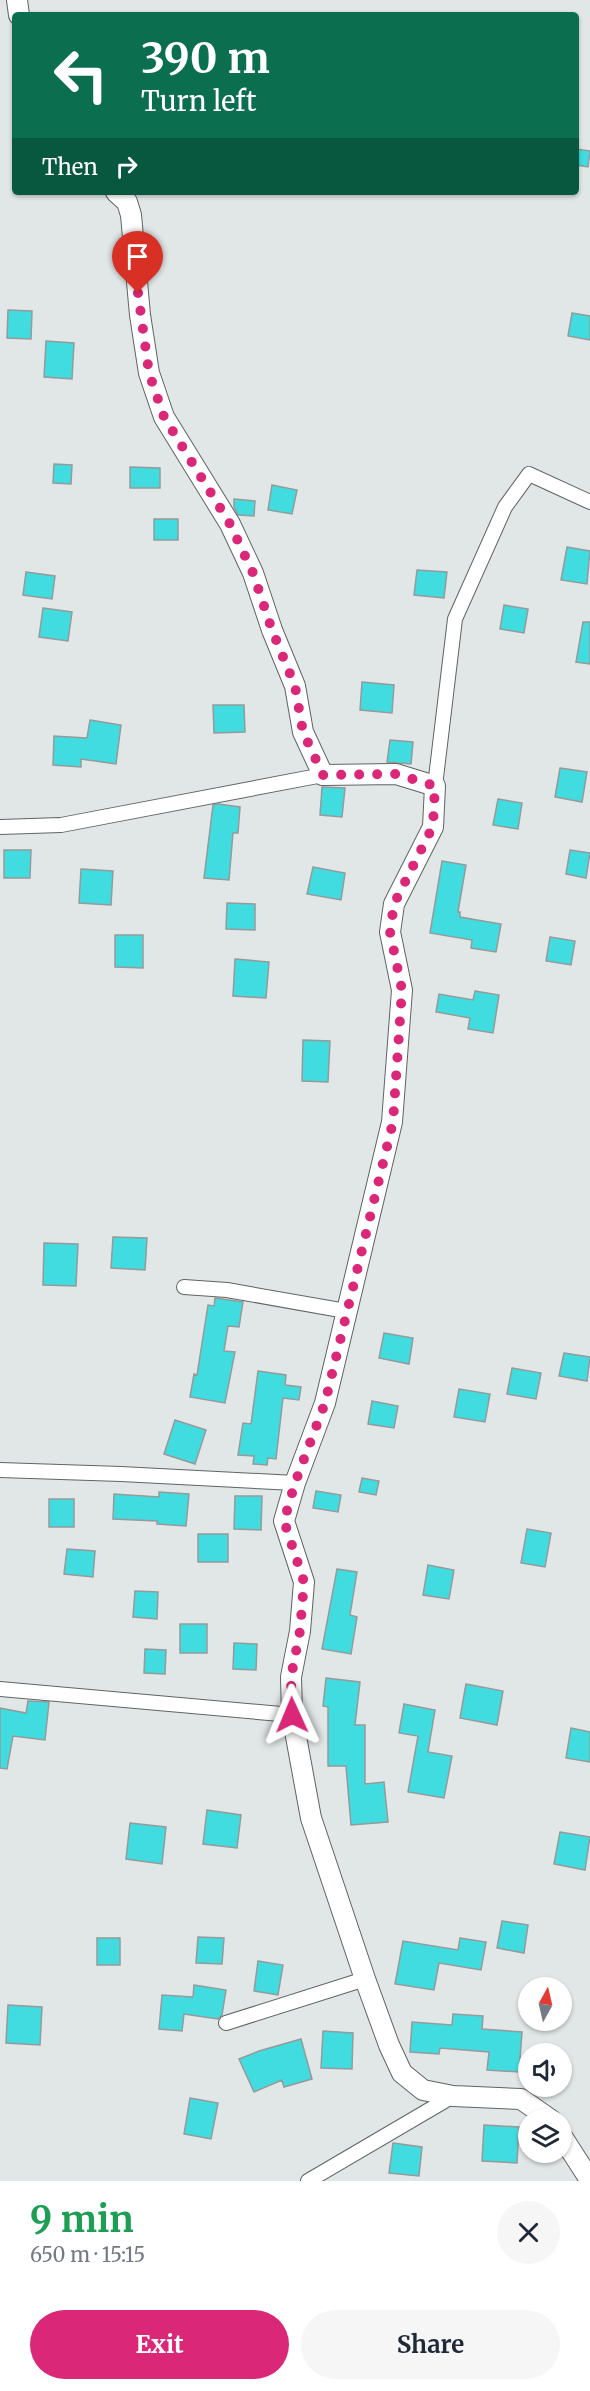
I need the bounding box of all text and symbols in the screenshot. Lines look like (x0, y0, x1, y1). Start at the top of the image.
text: 390 m (141, 32, 270, 84)
icon: left (42, 36, 120, 114)
text: Turn left (141, 84, 256, 118)
icon: right (110, 150, 143, 183)
text: Then (42, 153, 98, 181)
pin (112, 231, 163, 293)
icon: arrive (121, 240, 154, 273)
position arrow (260, 1683, 324, 1747)
north arrow (518, 1977, 572, 2031)
map controls (518, 1977, 572, 2163)
button: sound (518, 2043, 572, 2097)
button: layers (518, 2109, 572, 2163)
text: 9 min (30, 2197, 134, 2242)
button: close (497, 2201, 560, 2264)
text: 650 m · 15:15 (30, 2242, 145, 2267)
button: Exit (30, 2310, 289, 2379)
button: Share (301, 2310, 560, 2379)

